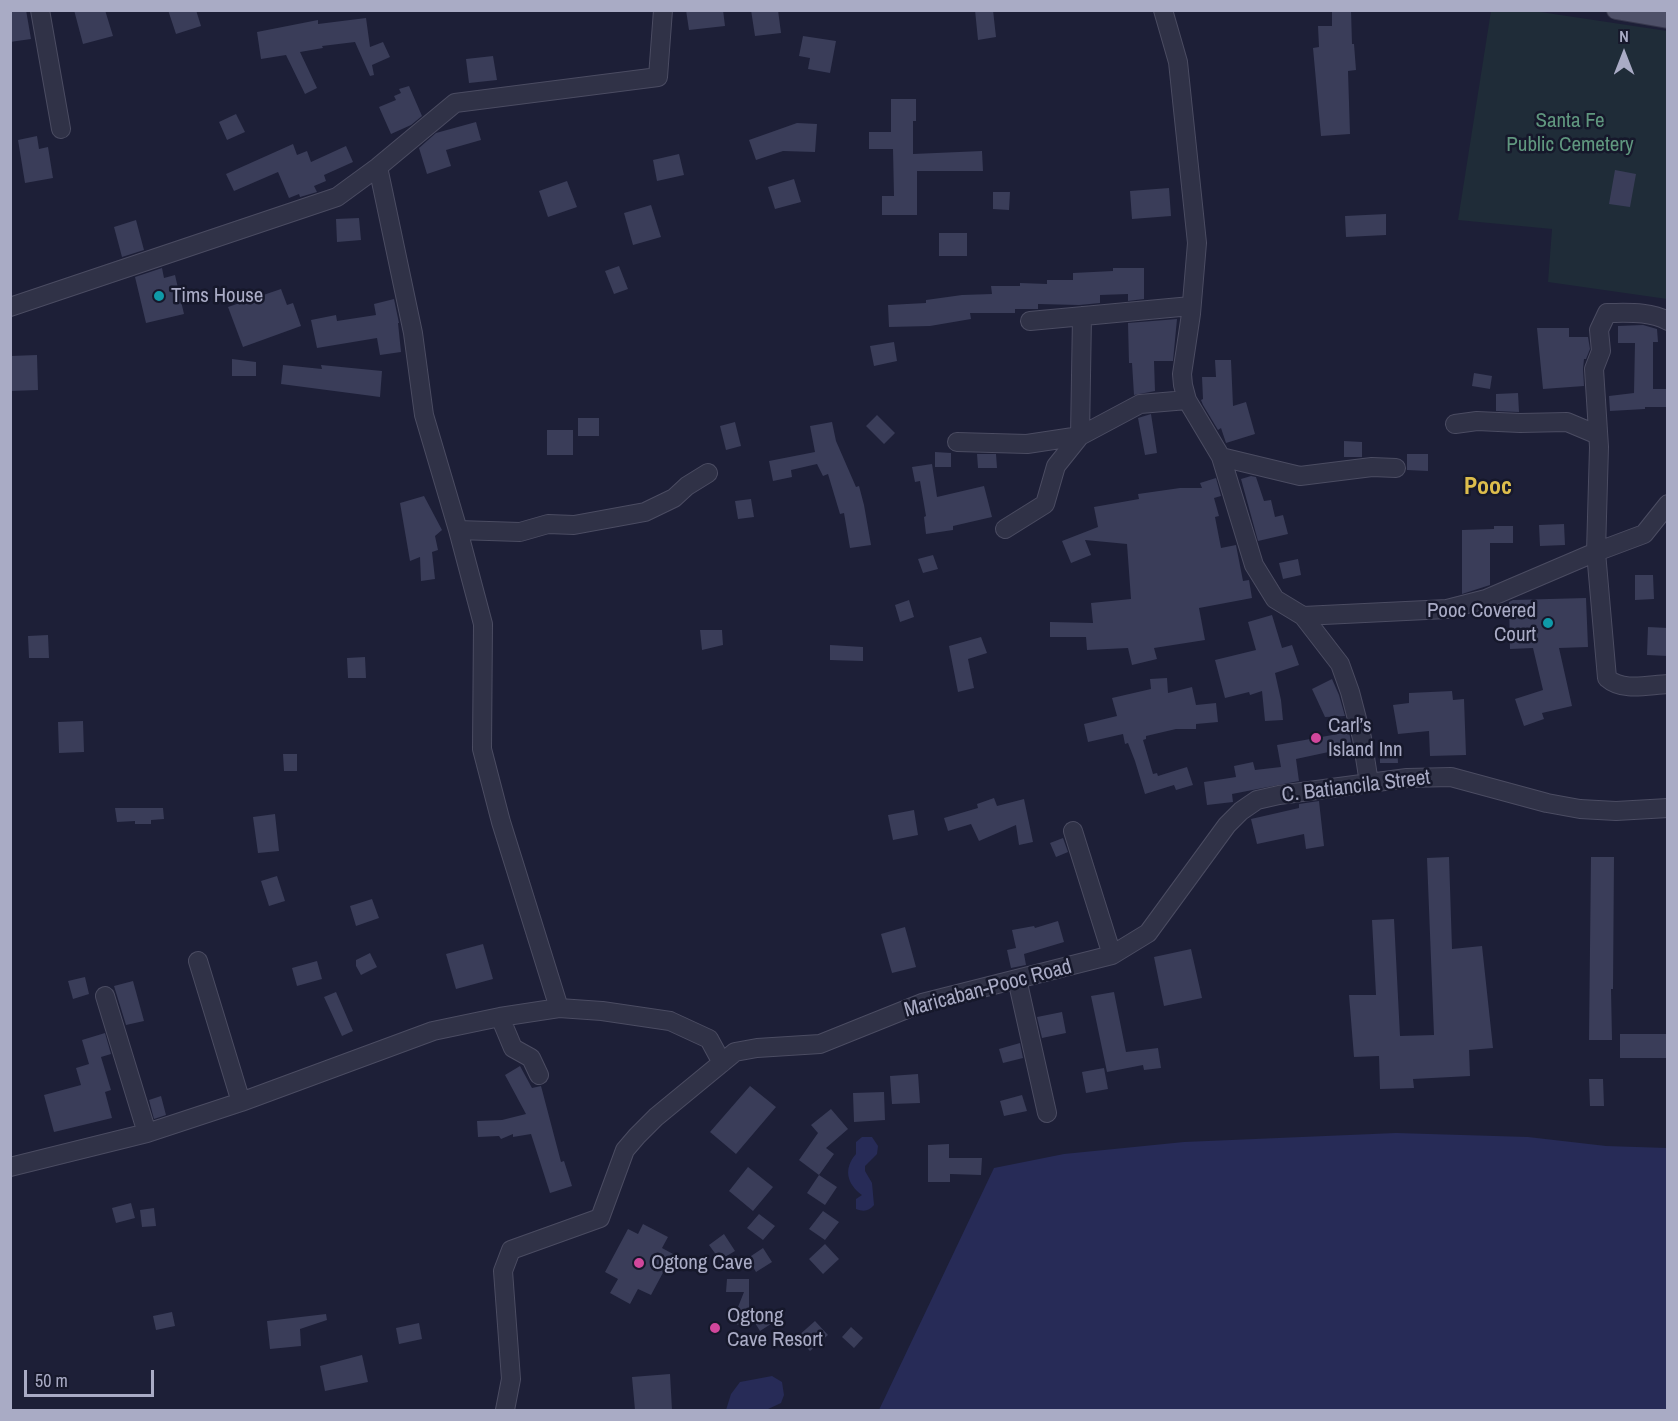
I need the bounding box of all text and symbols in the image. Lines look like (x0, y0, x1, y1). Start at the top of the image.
north arrow (1594, 24, 1654, 84)
text: N (1619, 25, 1629, 47)
park label: Santa Fe Public Cemetery (1506, 108, 1634, 158)
place label: Tims House (171, 283, 263, 309)
marker: Tims House (152, 289, 166, 303)
district label: Pooc (1464, 474, 1512, 502)
place label: Pooc Covered Court (1427, 598, 1536, 648)
marker: Pooc Covered Court (1541, 616, 1555, 630)
place label: Carl’s Island Inn (1328, 713, 1403, 763)
marker: Carl’s Island Inn (1309, 731, 1323, 745)
street label: C. Batiancila Street (1280, 765, 1432, 809)
street label: Maricaban-Pooc Road (902, 955, 1074, 1023)
place label: Ogtong Cave (651, 1250, 752, 1276)
marker: Ogtong Cave (632, 1256, 646, 1270)
place label: Ogtong Cave Resort (727, 1303, 823, 1353)
marker: Ogtong Cave Resort (708, 1321, 722, 1335)
scale bar (27, 1358, 158, 1396)
text: 50 m (35, 1368, 68, 1393)

